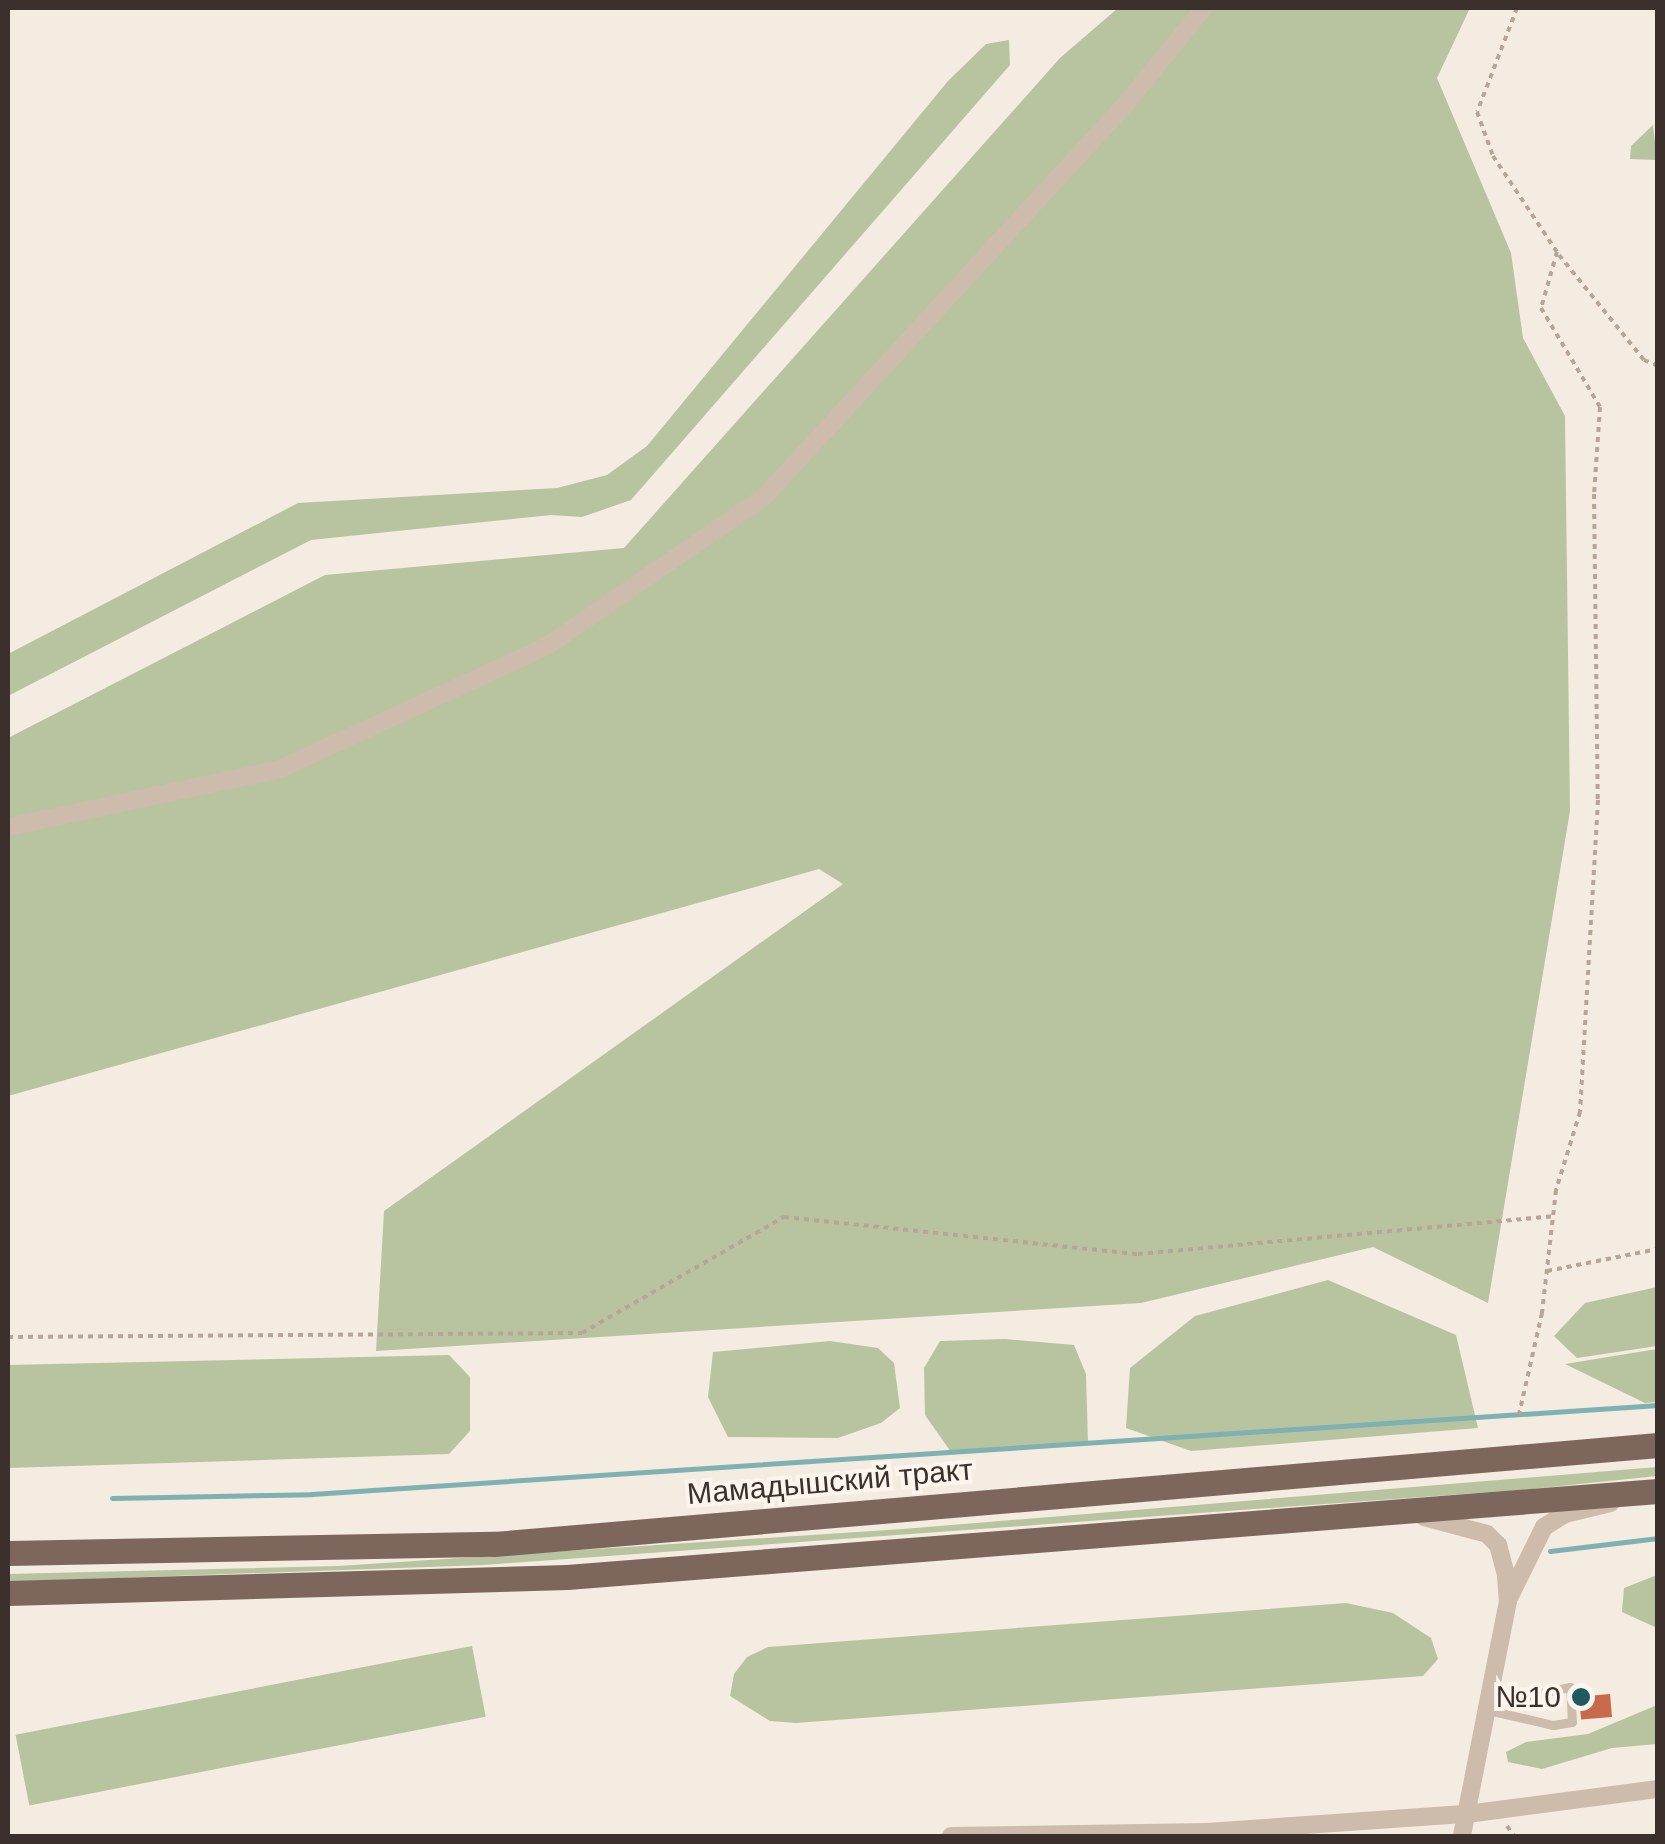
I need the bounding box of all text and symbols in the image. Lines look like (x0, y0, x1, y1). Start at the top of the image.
street label: Мамадышский тракт (686, 1452, 974, 1512)
place label: №10 (1495, 1679, 1561, 1715)
marker: №10 (1570, 1686, 1592, 1708)

